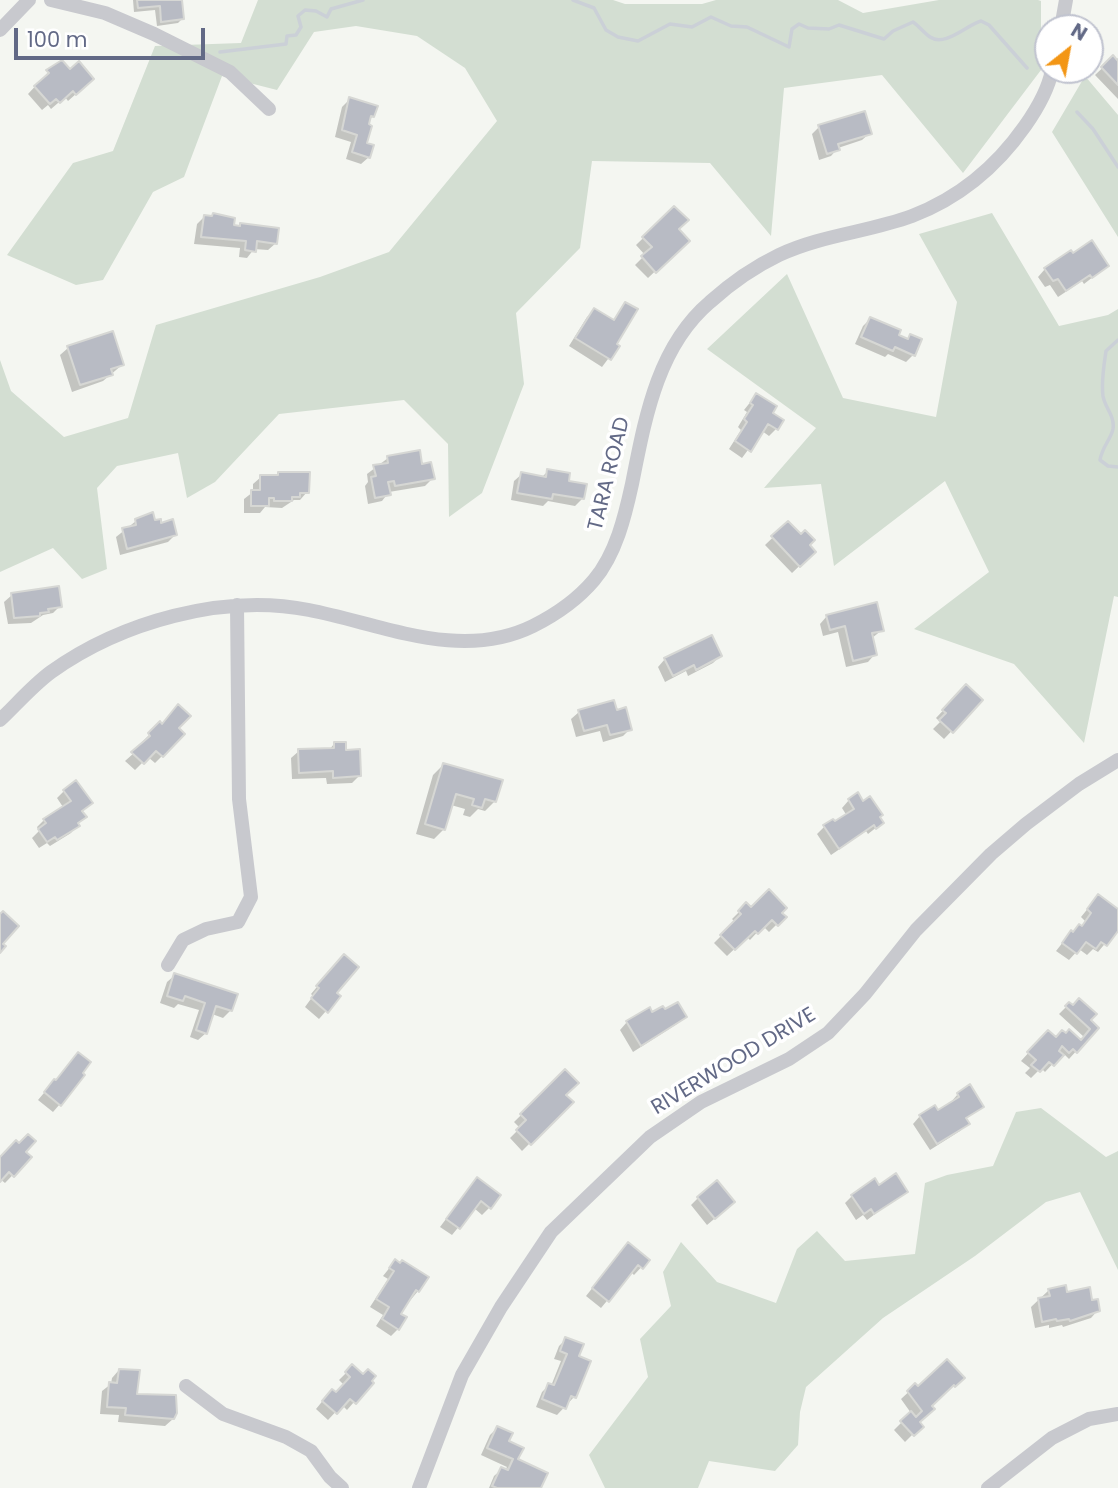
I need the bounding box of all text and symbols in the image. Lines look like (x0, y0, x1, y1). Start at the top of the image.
scale bar (18, 14, 208, 58)
north arrow (1034, 14, 1104, 84)
text: N (1066, 17, 1092, 48)
text: 100 m (27, 25, 87, 54)
street label: TARA ROAD (584, 415, 636, 533)
street label: RIVERWOOD DRIVE (647, 1003, 821, 1121)

